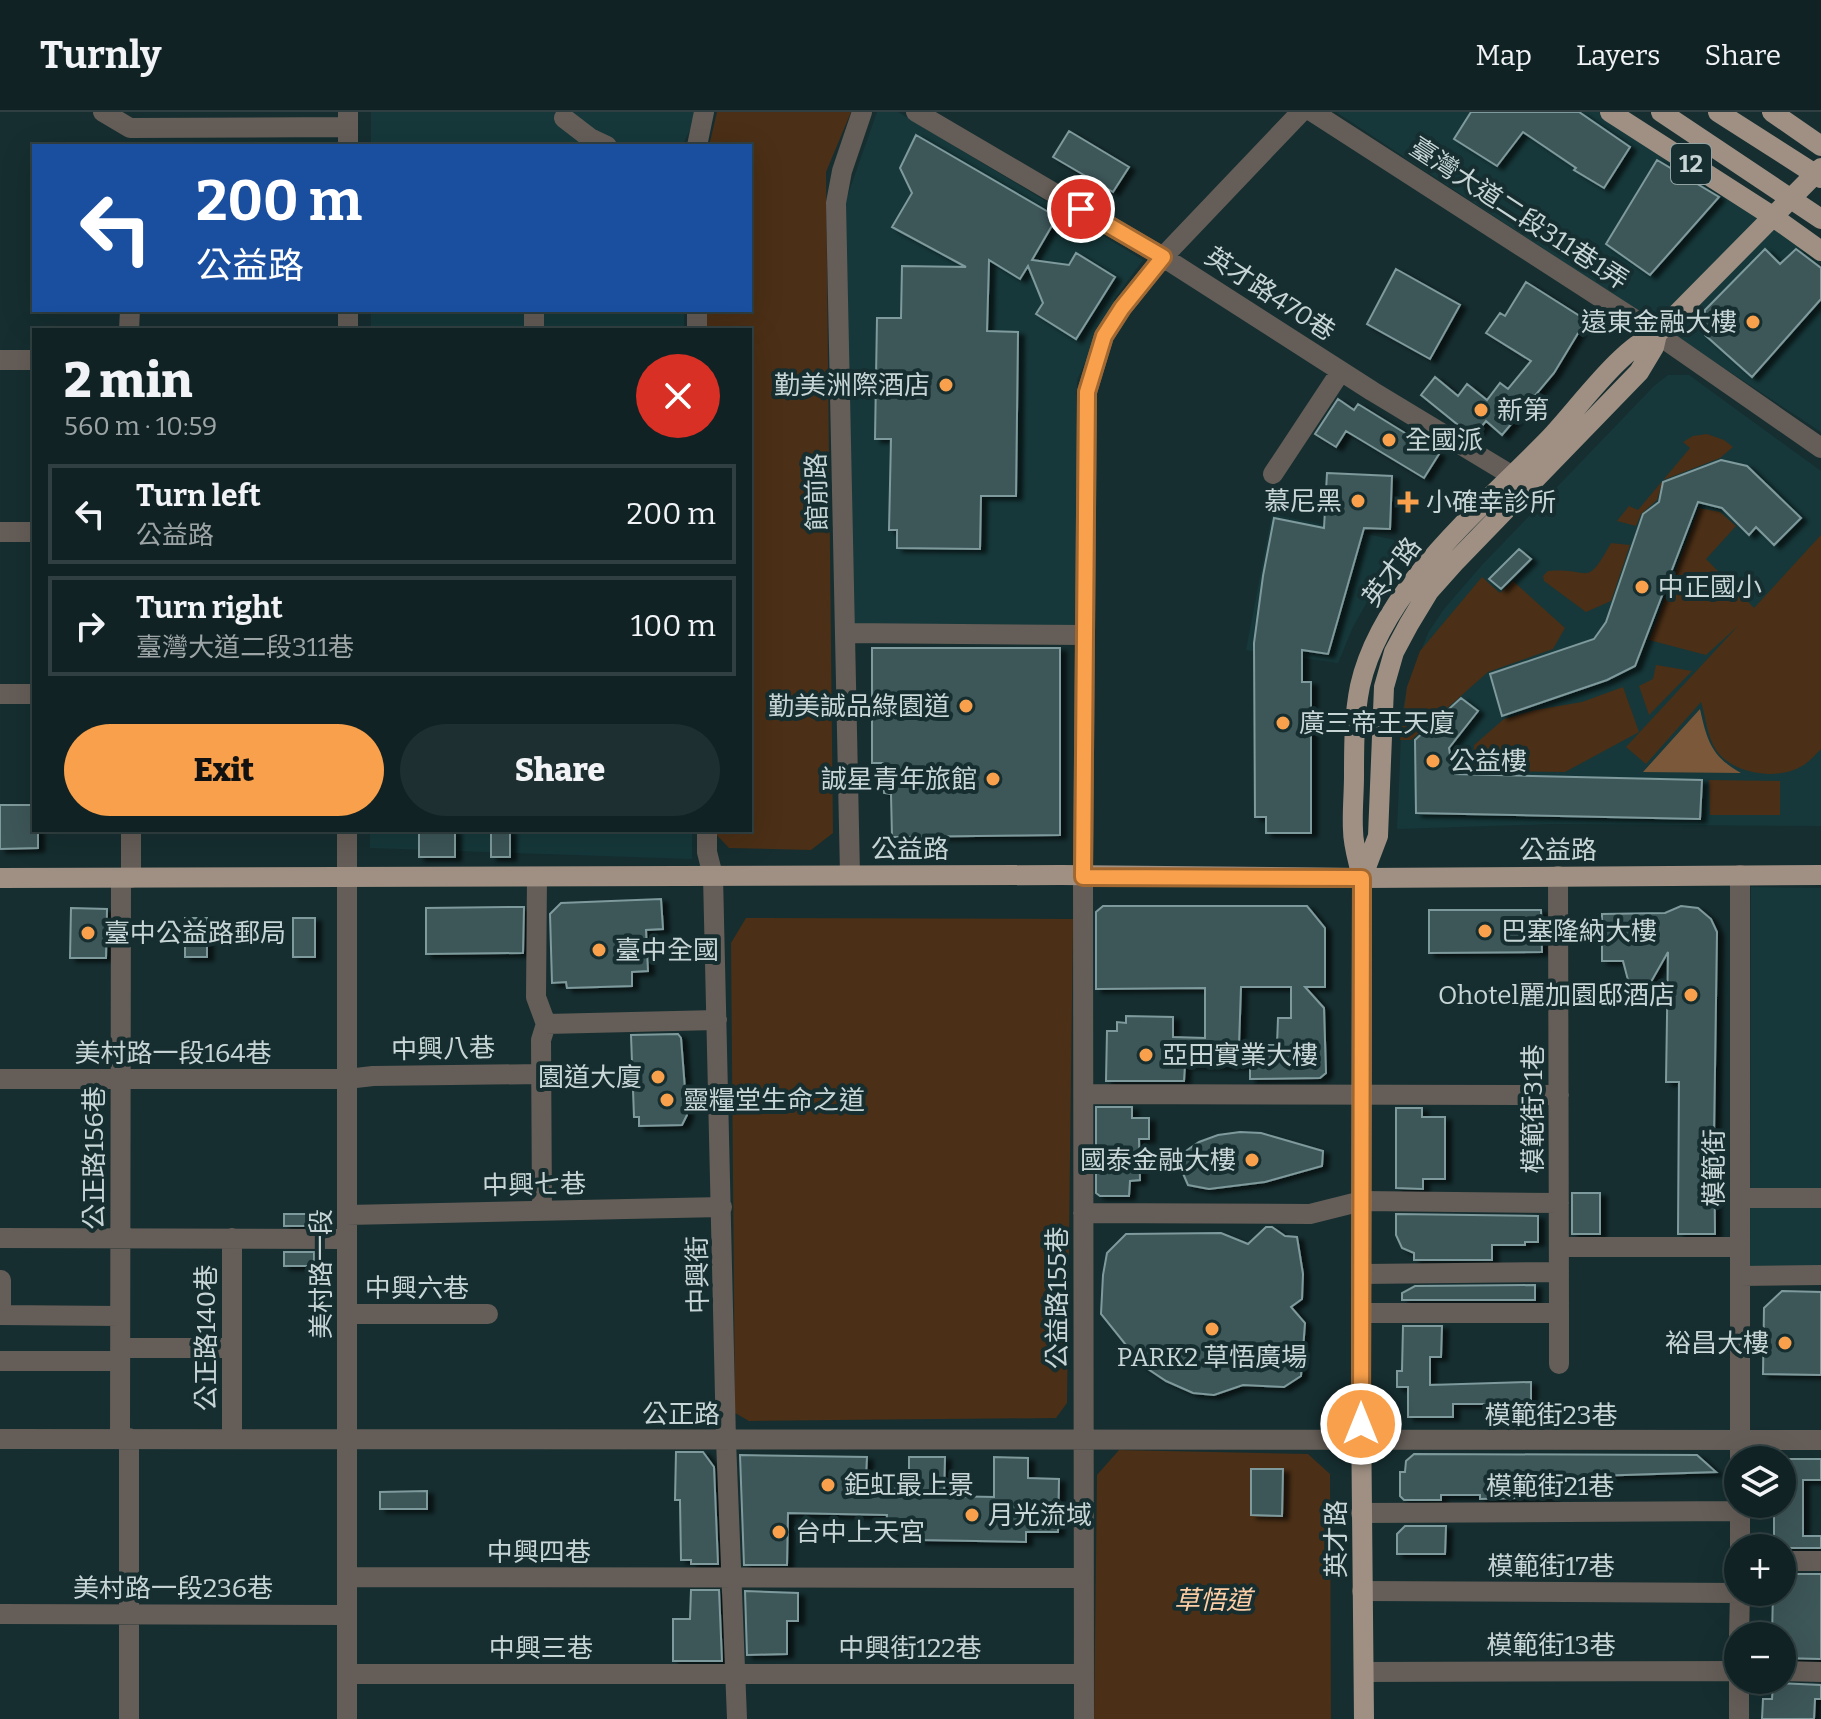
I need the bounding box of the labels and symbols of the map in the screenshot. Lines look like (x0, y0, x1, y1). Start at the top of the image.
street label: 臺灣大道二段311巷1弄 (1404, 132, 1634, 296)
road number: 12 (1671, 144, 1711, 184)
pin (1047, 175, 1115, 243)
street label: 英才路470巷 (1199, 241, 1341, 347)
place label: 遠東金融大樓 (1581, 307, 1737, 338)
marker: 遠東金融大樓 (1744, 313, 1762, 331)
place label: 勤美洲際酒店 (774, 370, 930, 401)
marker: 勤美洲際酒店 (937, 376, 955, 394)
place label: 新第 (1497, 395, 1549, 426)
marker: 新第 (1472, 401, 1490, 419)
place label: 全國派 (1405, 425, 1483, 456)
marker: 全國派 (1380, 431, 1398, 449)
street label: 館前路 (801, 453, 833, 531)
place label: 慕尼黑 (1264, 486, 1342, 517)
place label: 小確幸診所 (1426, 487, 1556, 518)
marker: 小確幸診所 (1397, 491, 1419, 513)
marker: 慕尼黑 (1349, 492, 1367, 510)
street label: 英才路 (1356, 532, 1428, 612)
place label: 中正國小 (1658, 572, 1762, 603)
marker: 中正國小 (1633, 578, 1651, 596)
place label: 勤美誠品綠園道 (768, 691, 950, 722)
marker: 勤美誠品綠園道 (957, 697, 975, 715)
place label: 廣三帝王天廈 (1299, 708, 1455, 739)
marker: 廣三帝王天廈 (1274, 714, 1292, 732)
place label: 公益樓 (1449, 746, 1527, 777)
marker: 公益樓 (1424, 752, 1442, 770)
place label: 誠星青年旅館 (821, 764, 977, 795)
marker: 誠星青年旅館 (984, 770, 1002, 788)
street label: 公益路 (871, 834, 949, 865)
street label: 公益路 (1519, 835, 1597, 866)
place label: 巴塞隆納大樓 (1501, 916, 1657, 947)
place label: 臺中公益路郵局 (104, 918, 286, 949)
marker: 巴塞隆納大樓 (1476, 922, 1494, 940)
marker: 臺中公益路郵局 (79, 924, 97, 942)
place label: 臺中全國 (615, 935, 719, 966)
marker: 臺中全國 (590, 941, 608, 959)
place label: Ohotel麗加園邸酒店 (1438, 980, 1675, 1011)
marker: Ohotel麗加園邸酒店 (1682, 986, 1700, 1004)
street label: 中興八巷 (391, 1033, 495, 1065)
street label: 美村路一段164巷 (74, 1038, 272, 1069)
place label: 亞田實業大樓 (1162, 1040, 1318, 1071)
street label: 模範街31巷 (1518, 1044, 1549, 1174)
marker: 亞田實業大樓 (1137, 1046, 1155, 1064)
place label: 園道大廈 (538, 1062, 642, 1093)
marker: 園道大廈 (649, 1068, 667, 1086)
place label: 靈糧堂生命之道 (683, 1085, 865, 1116)
street label: 公正路156巷 (79, 1086, 110, 1230)
marker: 靈糧堂生命之道 (658, 1091, 676, 1109)
street label: 模範街 (1699, 1129, 1730, 1207)
place label: 國泰金融大樓 (1080, 1145, 1236, 1176)
marker: 國泰金融大樓 (1243, 1151, 1261, 1169)
street label: 中興七巷 (482, 1169, 586, 1201)
street label: 美村路一段 (306, 1209, 337, 1339)
street label: 公益路155巷 (1042, 1227, 1073, 1369)
street label: 中興街 (682, 1236, 714, 1314)
street label: 公正路140巷 (191, 1265, 222, 1411)
street label: 中興六巷 (365, 1273, 469, 1304)
marker: PARK2 草悟廣場 (1203, 1320, 1221, 1338)
place label: 裕昌大樓 (1665, 1328, 1769, 1359)
marker: 裕昌大樓 (1776, 1334, 1794, 1352)
place label: PARK2 草悟廣場 (1117, 1342, 1307, 1373)
position arrow (1319, 1382, 1403, 1466)
street label: 公正路 (642, 1399, 720, 1430)
street label: 模範街23巷 (1485, 1400, 1617, 1431)
place label: 鉅虹最上景 (844, 1470, 974, 1501)
street label: 模範街21巷 (1486, 1471, 1614, 1502)
marker: 鉅虹最上景 (819, 1476, 837, 1494)
place label: 月光流域 (988, 1500, 1092, 1531)
street label: 英才路 (1321, 1500, 1352, 1578)
marker: 月光流域 (963, 1506, 981, 1524)
place label: 台中上天宮 (795, 1517, 925, 1548)
marker: 台中上天宮 (770, 1523, 788, 1541)
street label: 中興四巷 (487, 1537, 591, 1568)
street label: 模範街17巷 (1487, 1551, 1615, 1582)
street label: 美村路一段236巷 (73, 1573, 273, 1604)
park label: 草悟道 (1174, 1585, 1256, 1616)
street label: 模範街13巷 (1486, 1630, 1616, 1661)
street label: 中興三巷 (489, 1633, 593, 1664)
street label: 中興街122巷 (839, 1633, 981, 1664)

